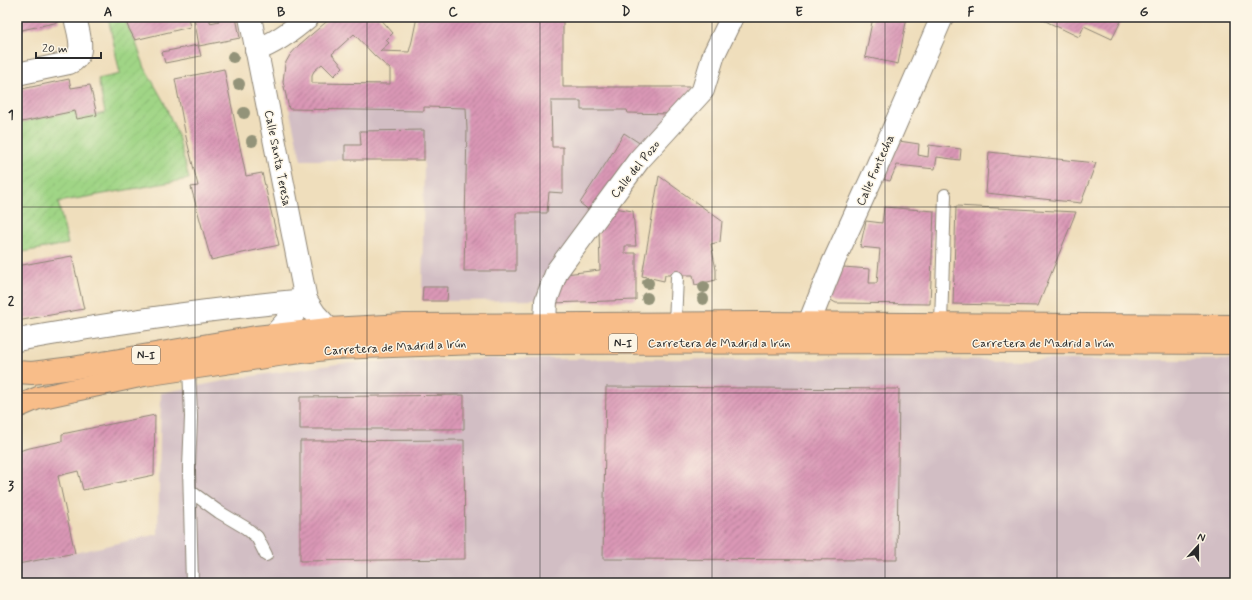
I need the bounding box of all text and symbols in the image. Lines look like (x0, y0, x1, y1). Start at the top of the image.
text: A (104, 4, 112, 21)
text: B (277, 4, 286, 21)
text: C (448, 4, 458, 21)
text: D (622, 4, 631, 21)
text: E (795, 4, 803, 21)
text: F (968, 4, 975, 21)
text: G (1140, 4, 1149, 21)
scale bar (36, 34, 101, 60)
text: 20 m (42, 41, 68, 57)
text: 1 (8, 107, 14, 124)
street label: Calle Santa Teresa (260, 109, 294, 208)
street label: Calle Fontecha (853, 132, 899, 208)
street label: Calle del Pozo (607, 137, 664, 202)
text: 2 (8, 293, 15, 310)
road number: N-I (609, 334, 637, 352)
street label: Carretera de Madrid a Irún (323, 336, 467, 360)
street label: Carretera de Madrid a Irún (648, 336, 790, 352)
street label: Carretera de Madrid a Irún (972, 336, 1114, 352)
road number: N-I (132, 346, 160, 364)
text: 3 (8, 478, 14, 495)
north arrow (1178, 526, 1218, 566)
text: N (1195, 530, 1207, 545)

